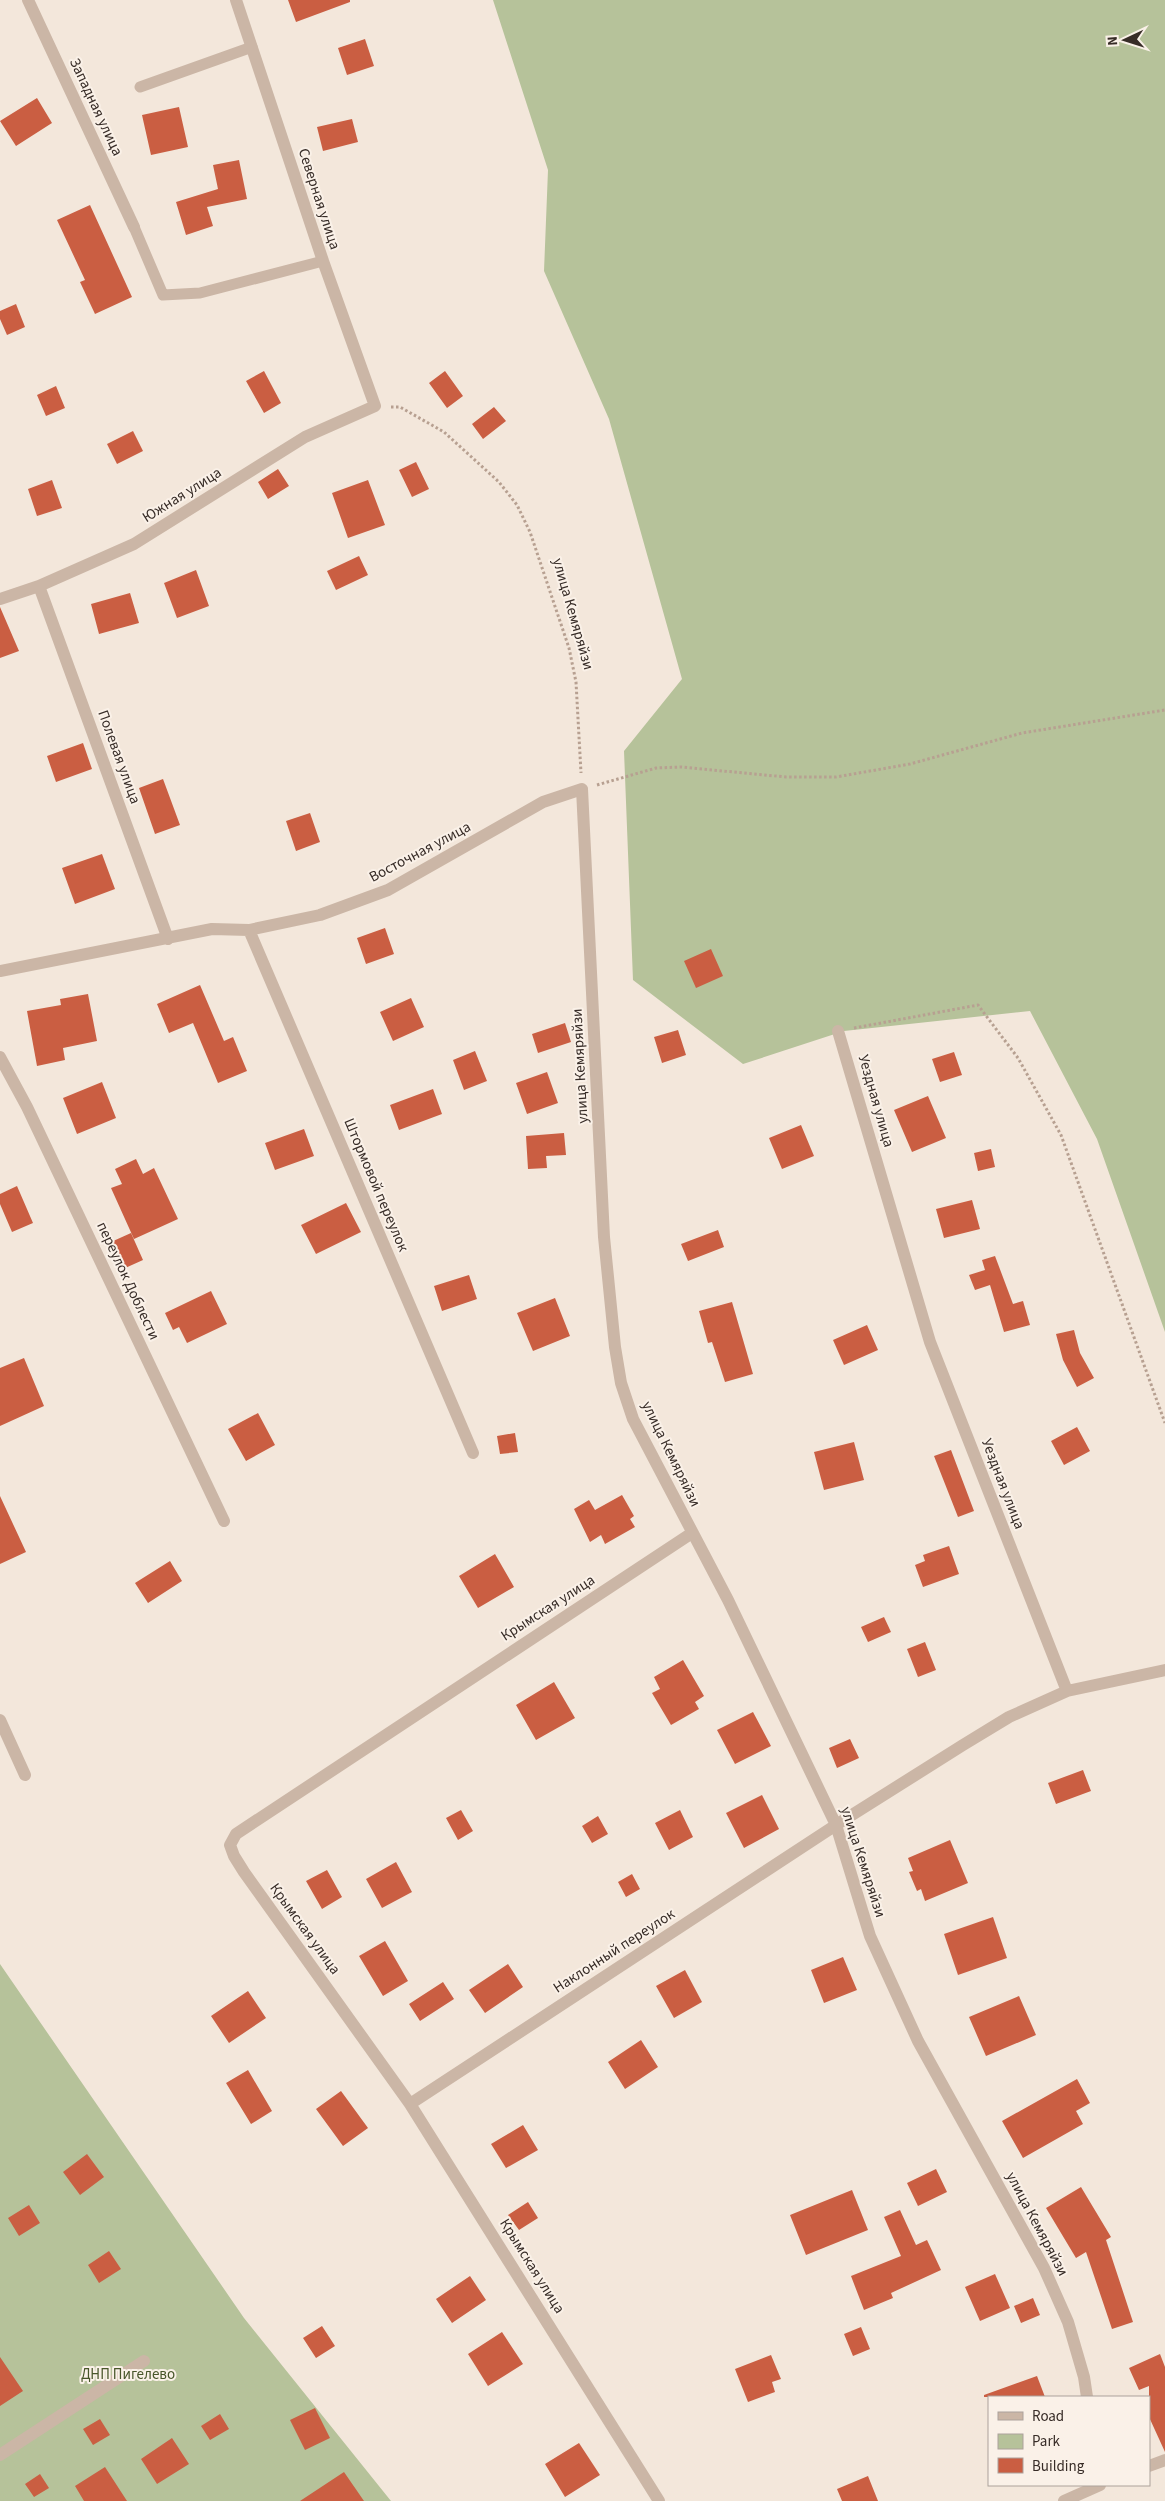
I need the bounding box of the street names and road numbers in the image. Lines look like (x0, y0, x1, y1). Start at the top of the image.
street label: Западная улица (64, 55, 128, 159)
street label: Северная улица (293, 146, 345, 252)
street label: Южная улица (138, 462, 226, 528)
street label: улица Кемяряйзи (547, 556, 599, 672)
street label: Полевая улица (92, 707, 146, 807)
street label: Восточная улица (366, 816, 474, 888)
street label: улица Кемяряйзи (566, 1008, 594, 1124)
street label: Уездная улица (853, 1052, 899, 1150)
street label: Штормовой переулок (338, 1115, 414, 1256)
street label: переулок Доблести (91, 1218, 165, 1344)
street label: улица Кемяряйзи (636, 1398, 706, 1510)
street label: Уездная улица (976, 1436, 1030, 1532)
street label: Крымская улица (497, 1570, 599, 1646)
street label: улица Кемяряйзи (835, 1804, 891, 1920)
street label: Крымская улица (265, 1879, 345, 1979)
street label: Наклонный переулок (549, 1903, 679, 1998)
street label: улица Кемяряйзи (1001, 2168, 1073, 2280)
street label: Крымская улица (494, 2214, 570, 2318)

